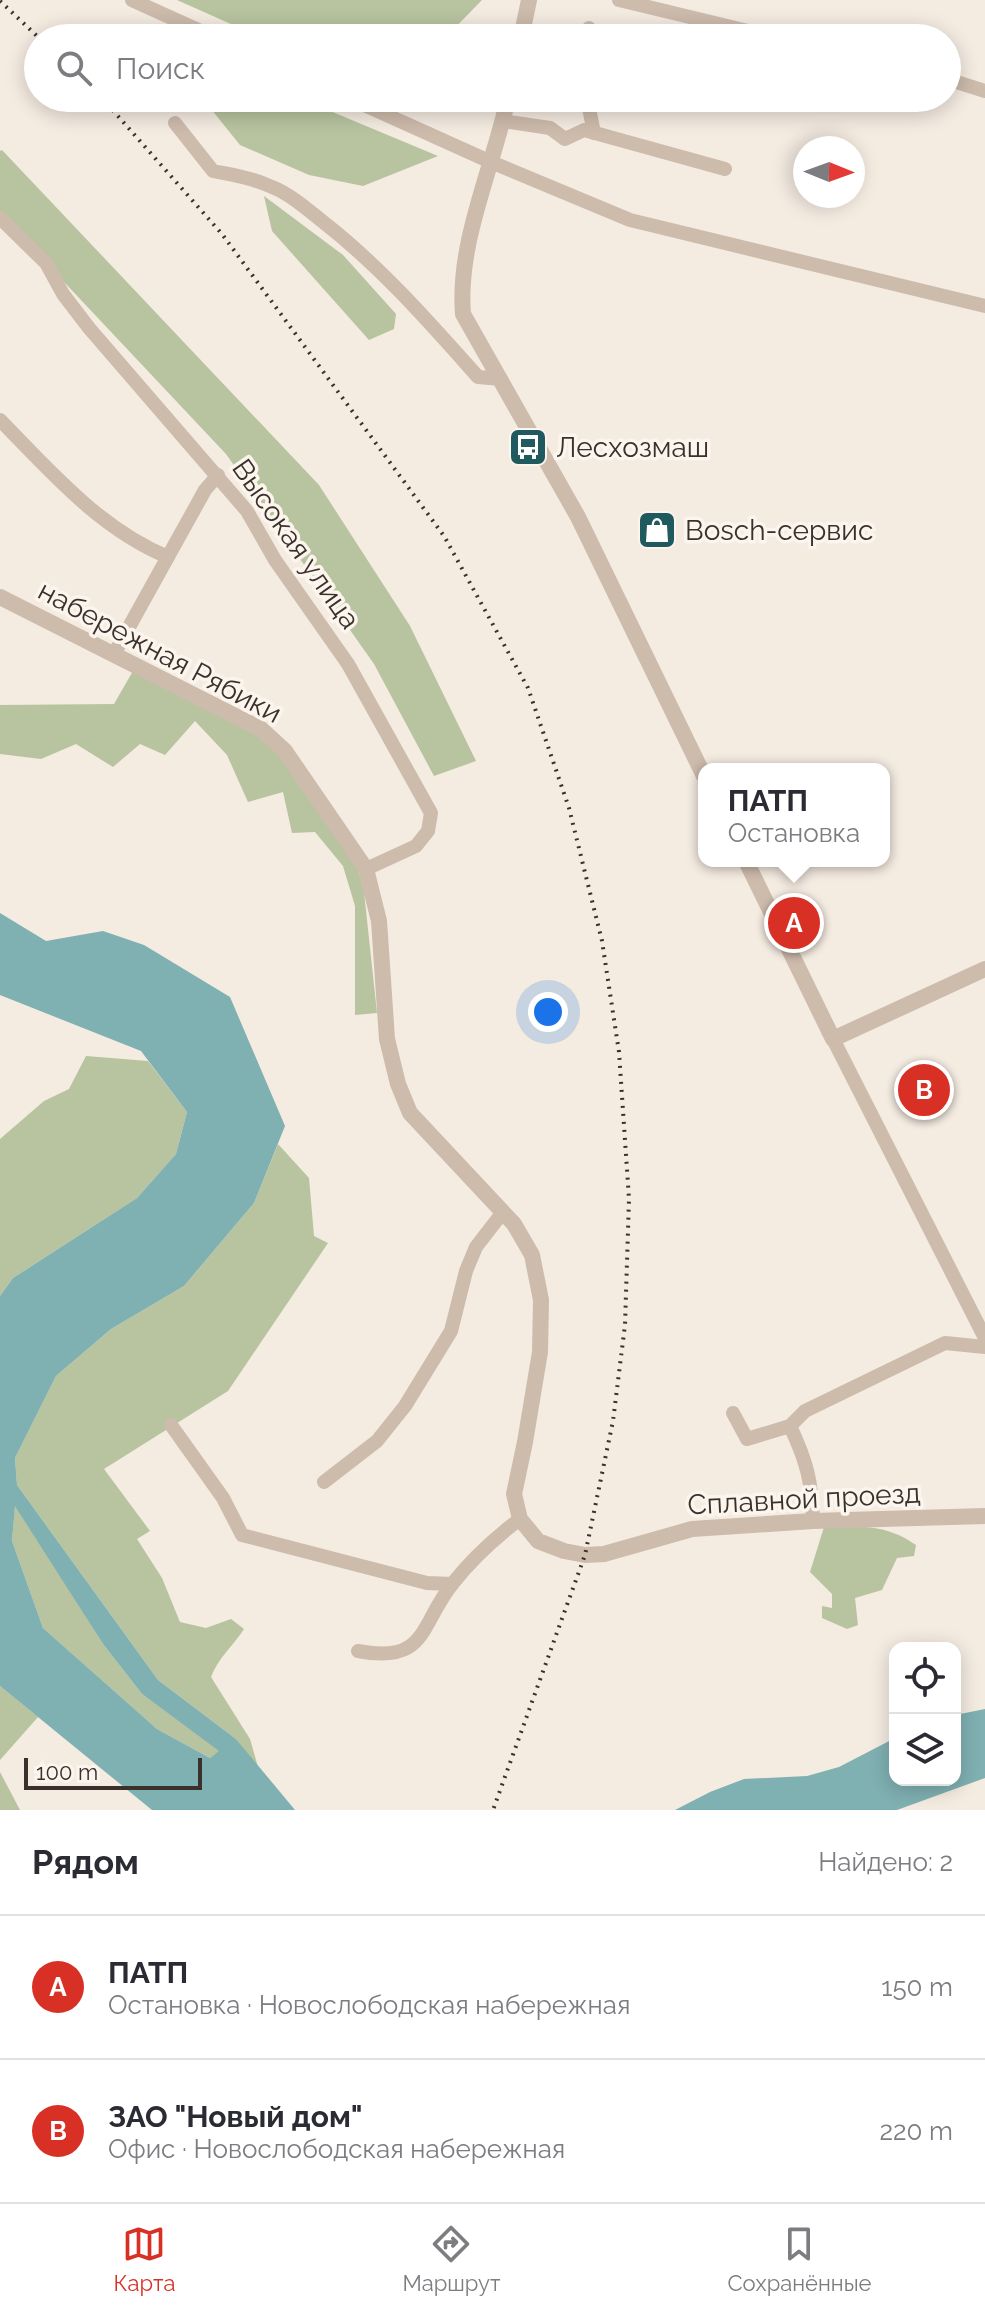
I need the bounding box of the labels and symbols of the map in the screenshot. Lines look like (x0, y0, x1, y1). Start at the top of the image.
north arrow (793, 136, 865, 208)
bus stop icon: Лесхозмаш (507, 426, 549, 468)
place label: Лесхозмаш (556, 431, 709, 464)
street label: Высокая улица (225, 453, 367, 635)
shop icon: Bosch-сервис (636, 509, 678, 551)
place label: Bosch-сервис (685, 514, 873, 547)
street label: набережная Рябики (33, 574, 287, 730)
pin: A (768, 893, 820, 953)
your location (528, 992, 568, 1032)
pin: B (898, 1060, 950, 1120)
street label: Сплавной проезд (687, 1476, 921, 1522)
scale bar (24, 1754, 202, 1790)

